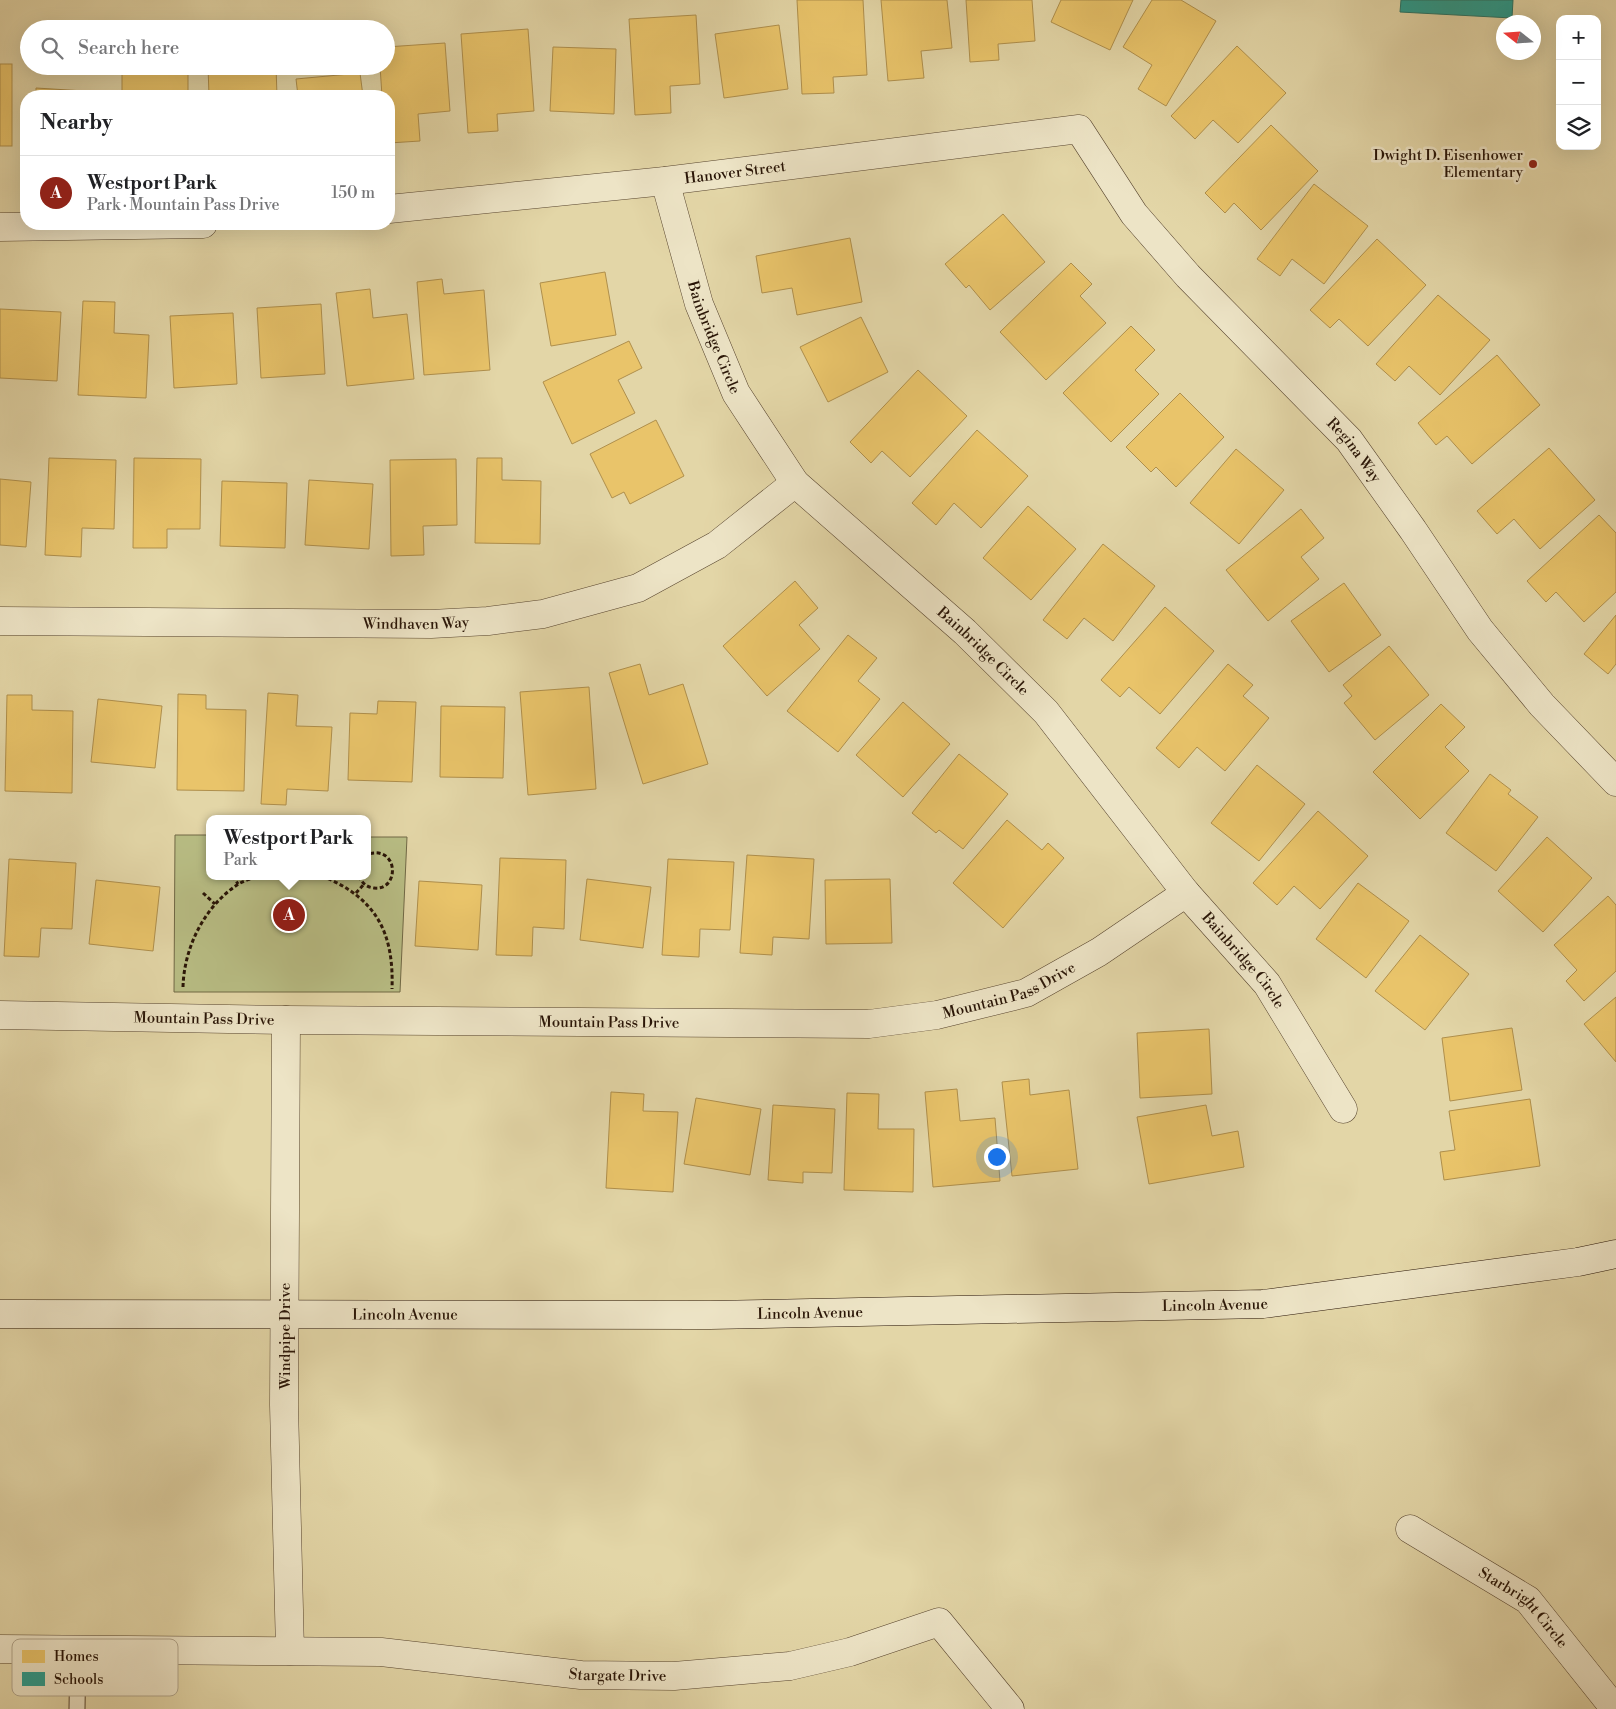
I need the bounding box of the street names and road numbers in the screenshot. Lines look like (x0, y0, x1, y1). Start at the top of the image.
street label: Hanover Street (683, 156, 787, 188)
street label: Bainbridge Circle (683, 278, 745, 397)
street label: Regina Way (1323, 414, 1386, 487)
street label: Bainbridge Circle (933, 602, 1033, 700)
street label: Windhaven Way (362, 612, 470, 634)
street label: Bainbridge Circle (1197, 907, 1289, 1012)
street label: Mountain Pass Drive (940, 958, 1079, 1023)
street label: Mountain Pass Drive (133, 1008, 275, 1029)
street label: Mountain Pass Drive (538, 1012, 679, 1032)
street label: Windpipe Drive (276, 1283, 295, 1390)
street label: Lincoln Avenue (1162, 1294, 1269, 1316)
street label: Lincoln Avenue (757, 1302, 863, 1324)
street label: Lincoln Avenue (352, 1305, 458, 1324)
street label: Starbright Circle (1475, 1563, 1572, 1652)
street label: Stargate Drive (568, 1664, 667, 1685)

